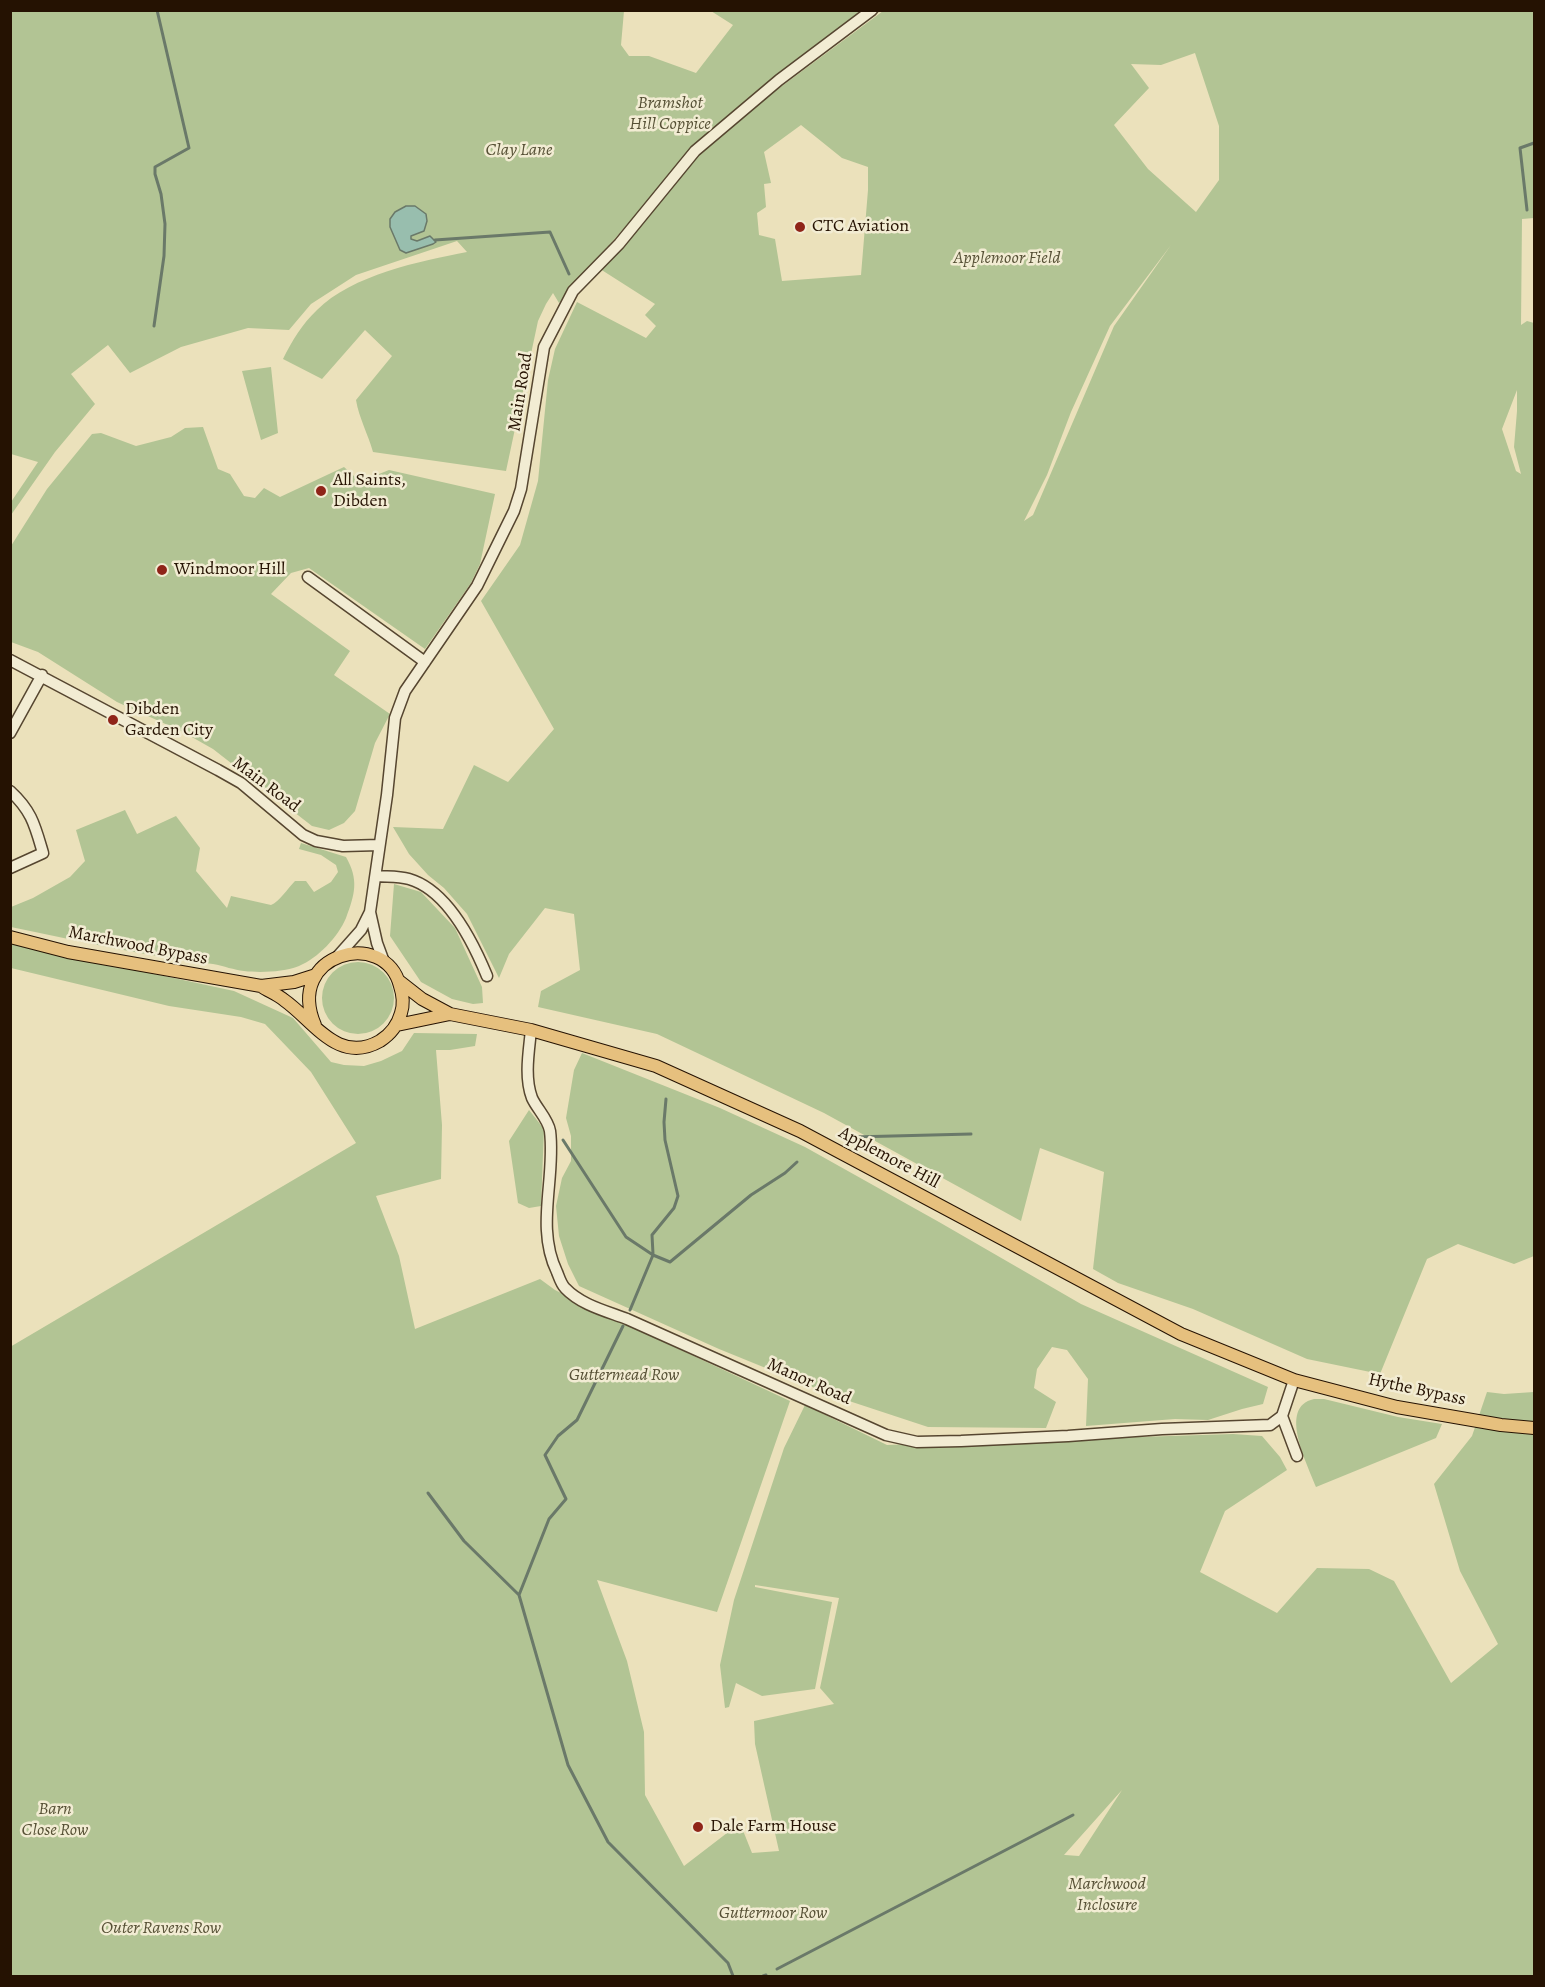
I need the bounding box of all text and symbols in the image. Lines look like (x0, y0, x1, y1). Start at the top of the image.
park label: Bramshot Hill Coppice (629, 93, 711, 136)
park label: Clay Lane (486, 140, 552, 162)
place label: CTC Aviation (812, 216, 909, 238)
marker: CTC Aviation (793, 220, 807, 234)
park label: Applemoor Field (953, 248, 1061, 270)
street label: Main Road (504, 351, 538, 433)
place label: All Saints, Dibden (333, 470, 406, 512)
marker: All Saints, Dibden (314, 484, 328, 498)
place label: Windmoor Hill (174, 559, 285, 581)
marker: Windmoor Hill (155, 563, 169, 577)
place label: Dibden Garden City (125, 699, 213, 742)
marker: Dibden Garden City (106, 713, 120, 727)
street label: Main Road (228, 752, 304, 818)
street label: Marchwood Bypass (66, 922, 210, 970)
street label: Applemore Hill (835, 1122, 943, 1194)
street label: Manor Road (763, 1354, 855, 1410)
park label: Guttermead Row (569, 1365, 679, 1387)
street label: Hythe Bypass (1366, 1369, 1468, 1411)
park label: Barn Close Row (22, 1799, 88, 1842)
place label: Dale Farm House (710, 1816, 837, 1838)
marker: Dale Farm House (691, 1820, 705, 1834)
park label: Marchwood Inclosure (1068, 1874, 1146, 1916)
park label: Guttermoor Row (719, 1903, 827, 1925)
park label: Outer Ravens Row (101, 1918, 221, 1940)

